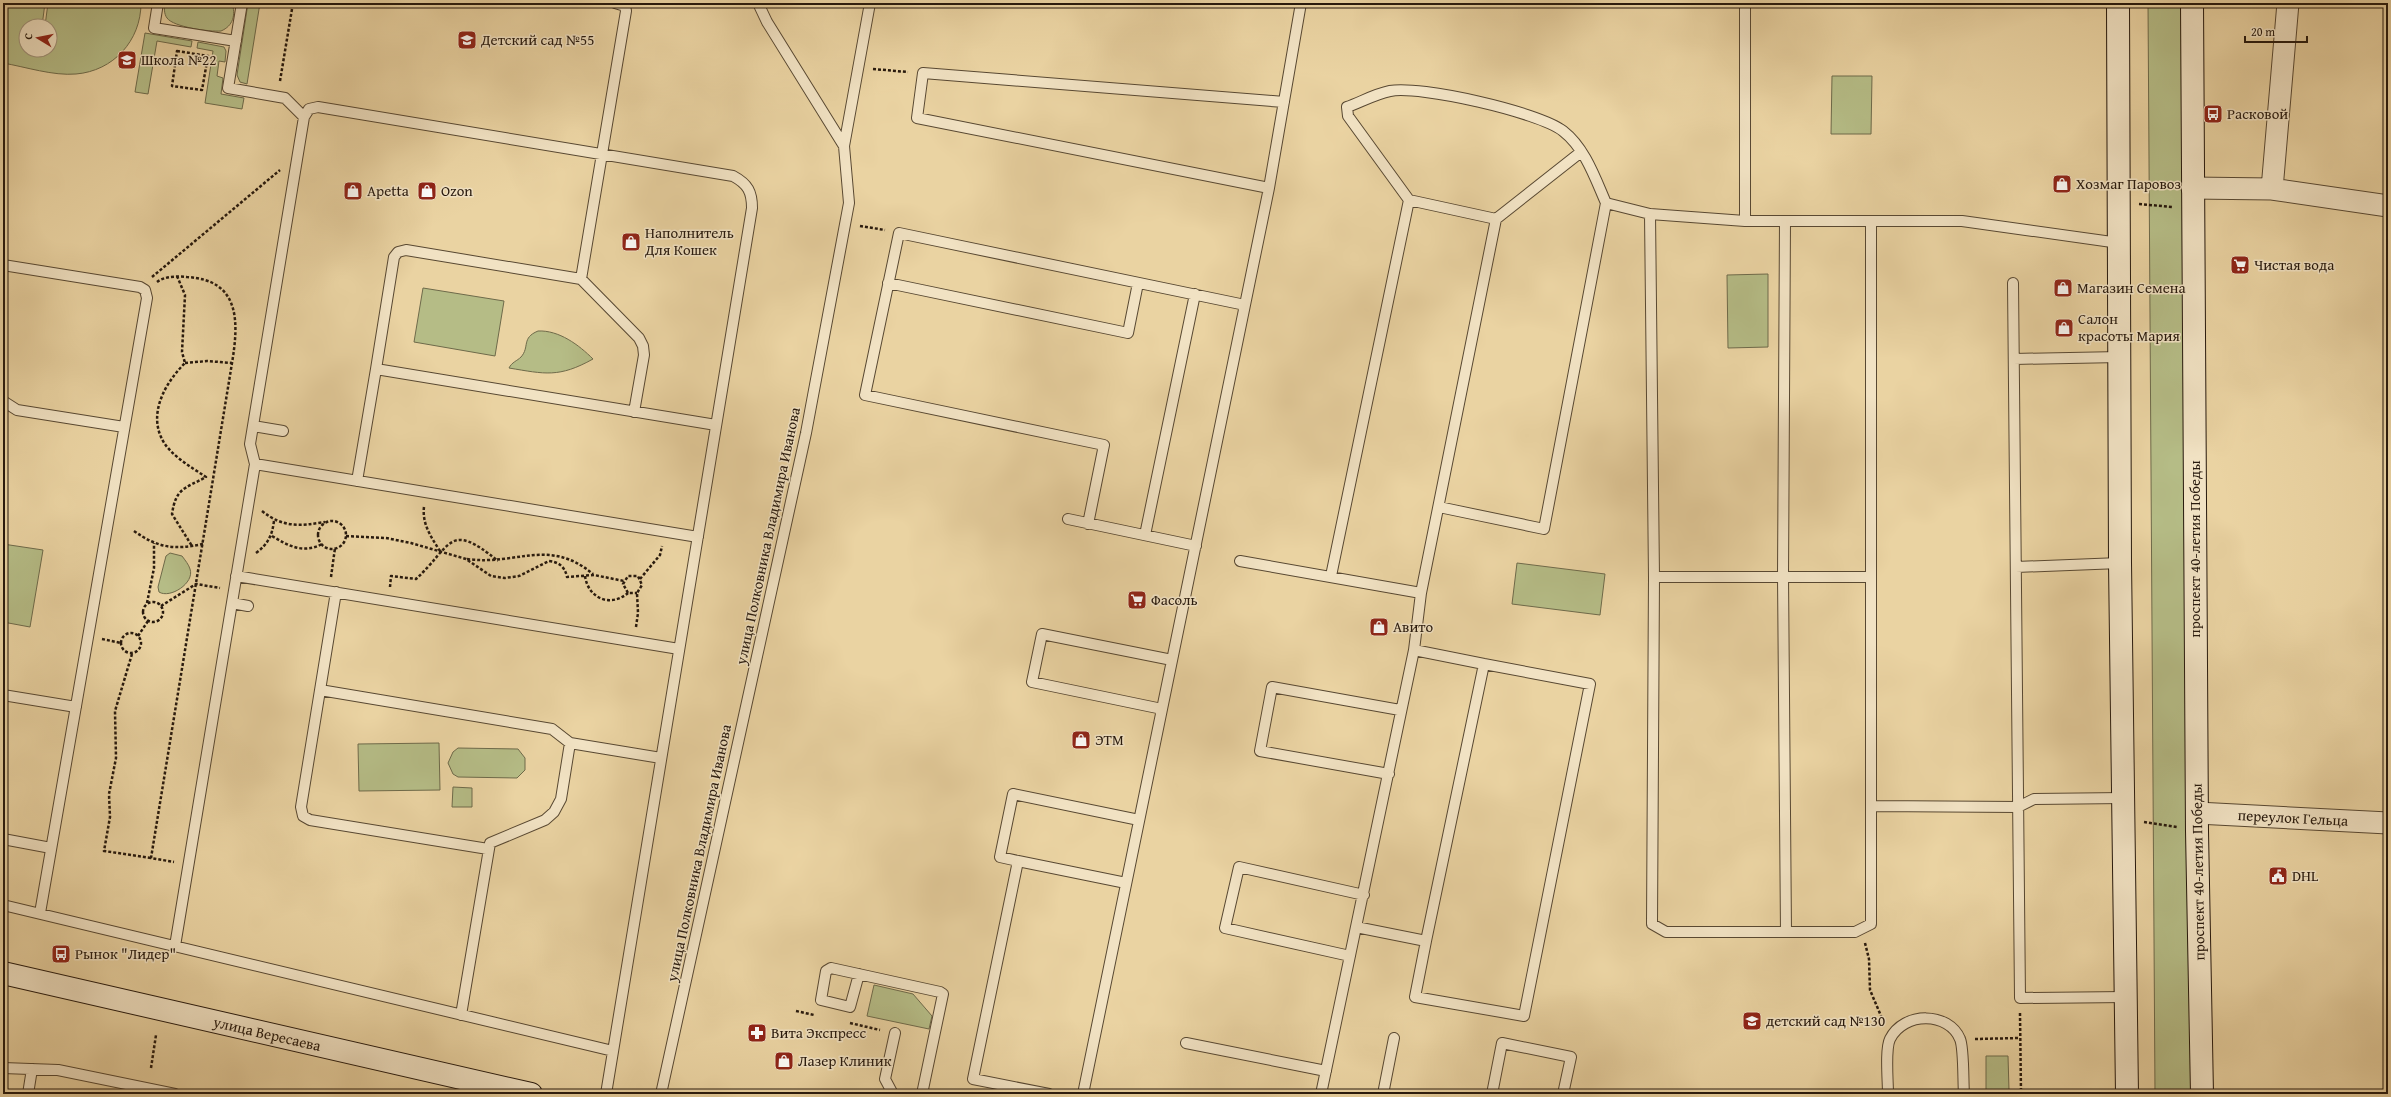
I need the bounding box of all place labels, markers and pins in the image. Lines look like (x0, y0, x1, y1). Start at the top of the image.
school or university icon: Детский сад №55 (456, 29, 478, 51)
place label: Детский сад №55 (480, 29, 594, 50)
school or university icon: Школа №22 (116, 49, 138, 71)
place label: Школа №22 (141, 49, 216, 70)
bus stop icon: Расковой (2202, 103, 2224, 125)
place label: Расковой (2227, 103, 2288, 124)
shop icon: Хозмаг Паровоз (2051, 173, 2073, 195)
place label: Хозмаг Паровоз (2076, 173, 2181, 194)
shop icon: Apetta (342, 180, 364, 202)
place label: Apetta (367, 180, 409, 201)
shop icon: Ozon (416, 180, 438, 202)
place label: Ozon (441, 180, 473, 201)
place label: Наполнитель Для Кошек (644, 222, 734, 260)
shop icon: Наполнитель Для Кошек (620, 231, 642, 253)
supermarket icon: Чистая вода (2229, 254, 2251, 276)
place label: Чистая вода (2254, 254, 2335, 275)
shop icon: Магазин Семена (2052, 277, 2074, 299)
place label: Магазин Семена (2077, 277, 2186, 298)
place label: Салон красоты Мария (2078, 308, 2180, 346)
shop icon: Салон красоты Мария (2053, 317, 2075, 339)
supermarket icon: Фасоль (1126, 589, 1148, 611)
place label: Фасоль (1151, 589, 1198, 610)
shop icon: Авито (1368, 616, 1390, 638)
place label: Авито (1393, 616, 1434, 637)
shop icon: ЭТМ (1070, 729, 1092, 751)
place label: ЭТМ (1095, 729, 1124, 750)
public building icon: DHL (2267, 865, 2289, 887)
place label: DHL (2292, 865, 2319, 886)
bus stop icon: Рынок "Лидер" (50, 943, 72, 965)
place label: Рынок "Лидер" (75, 943, 176, 964)
school or university icon: детский сад №130 (1741, 1010, 1763, 1032)
place label: детский сад №130 (1766, 1010, 1885, 1031)
pharmacy icon: Вита Экспресс (746, 1022, 768, 1044)
place label: Вита Экспресс (771, 1022, 866, 1043)
shop icon: Лазер Клиник (773, 1050, 795, 1072)
place label: Лазер Клиник (798, 1050, 892, 1071)

